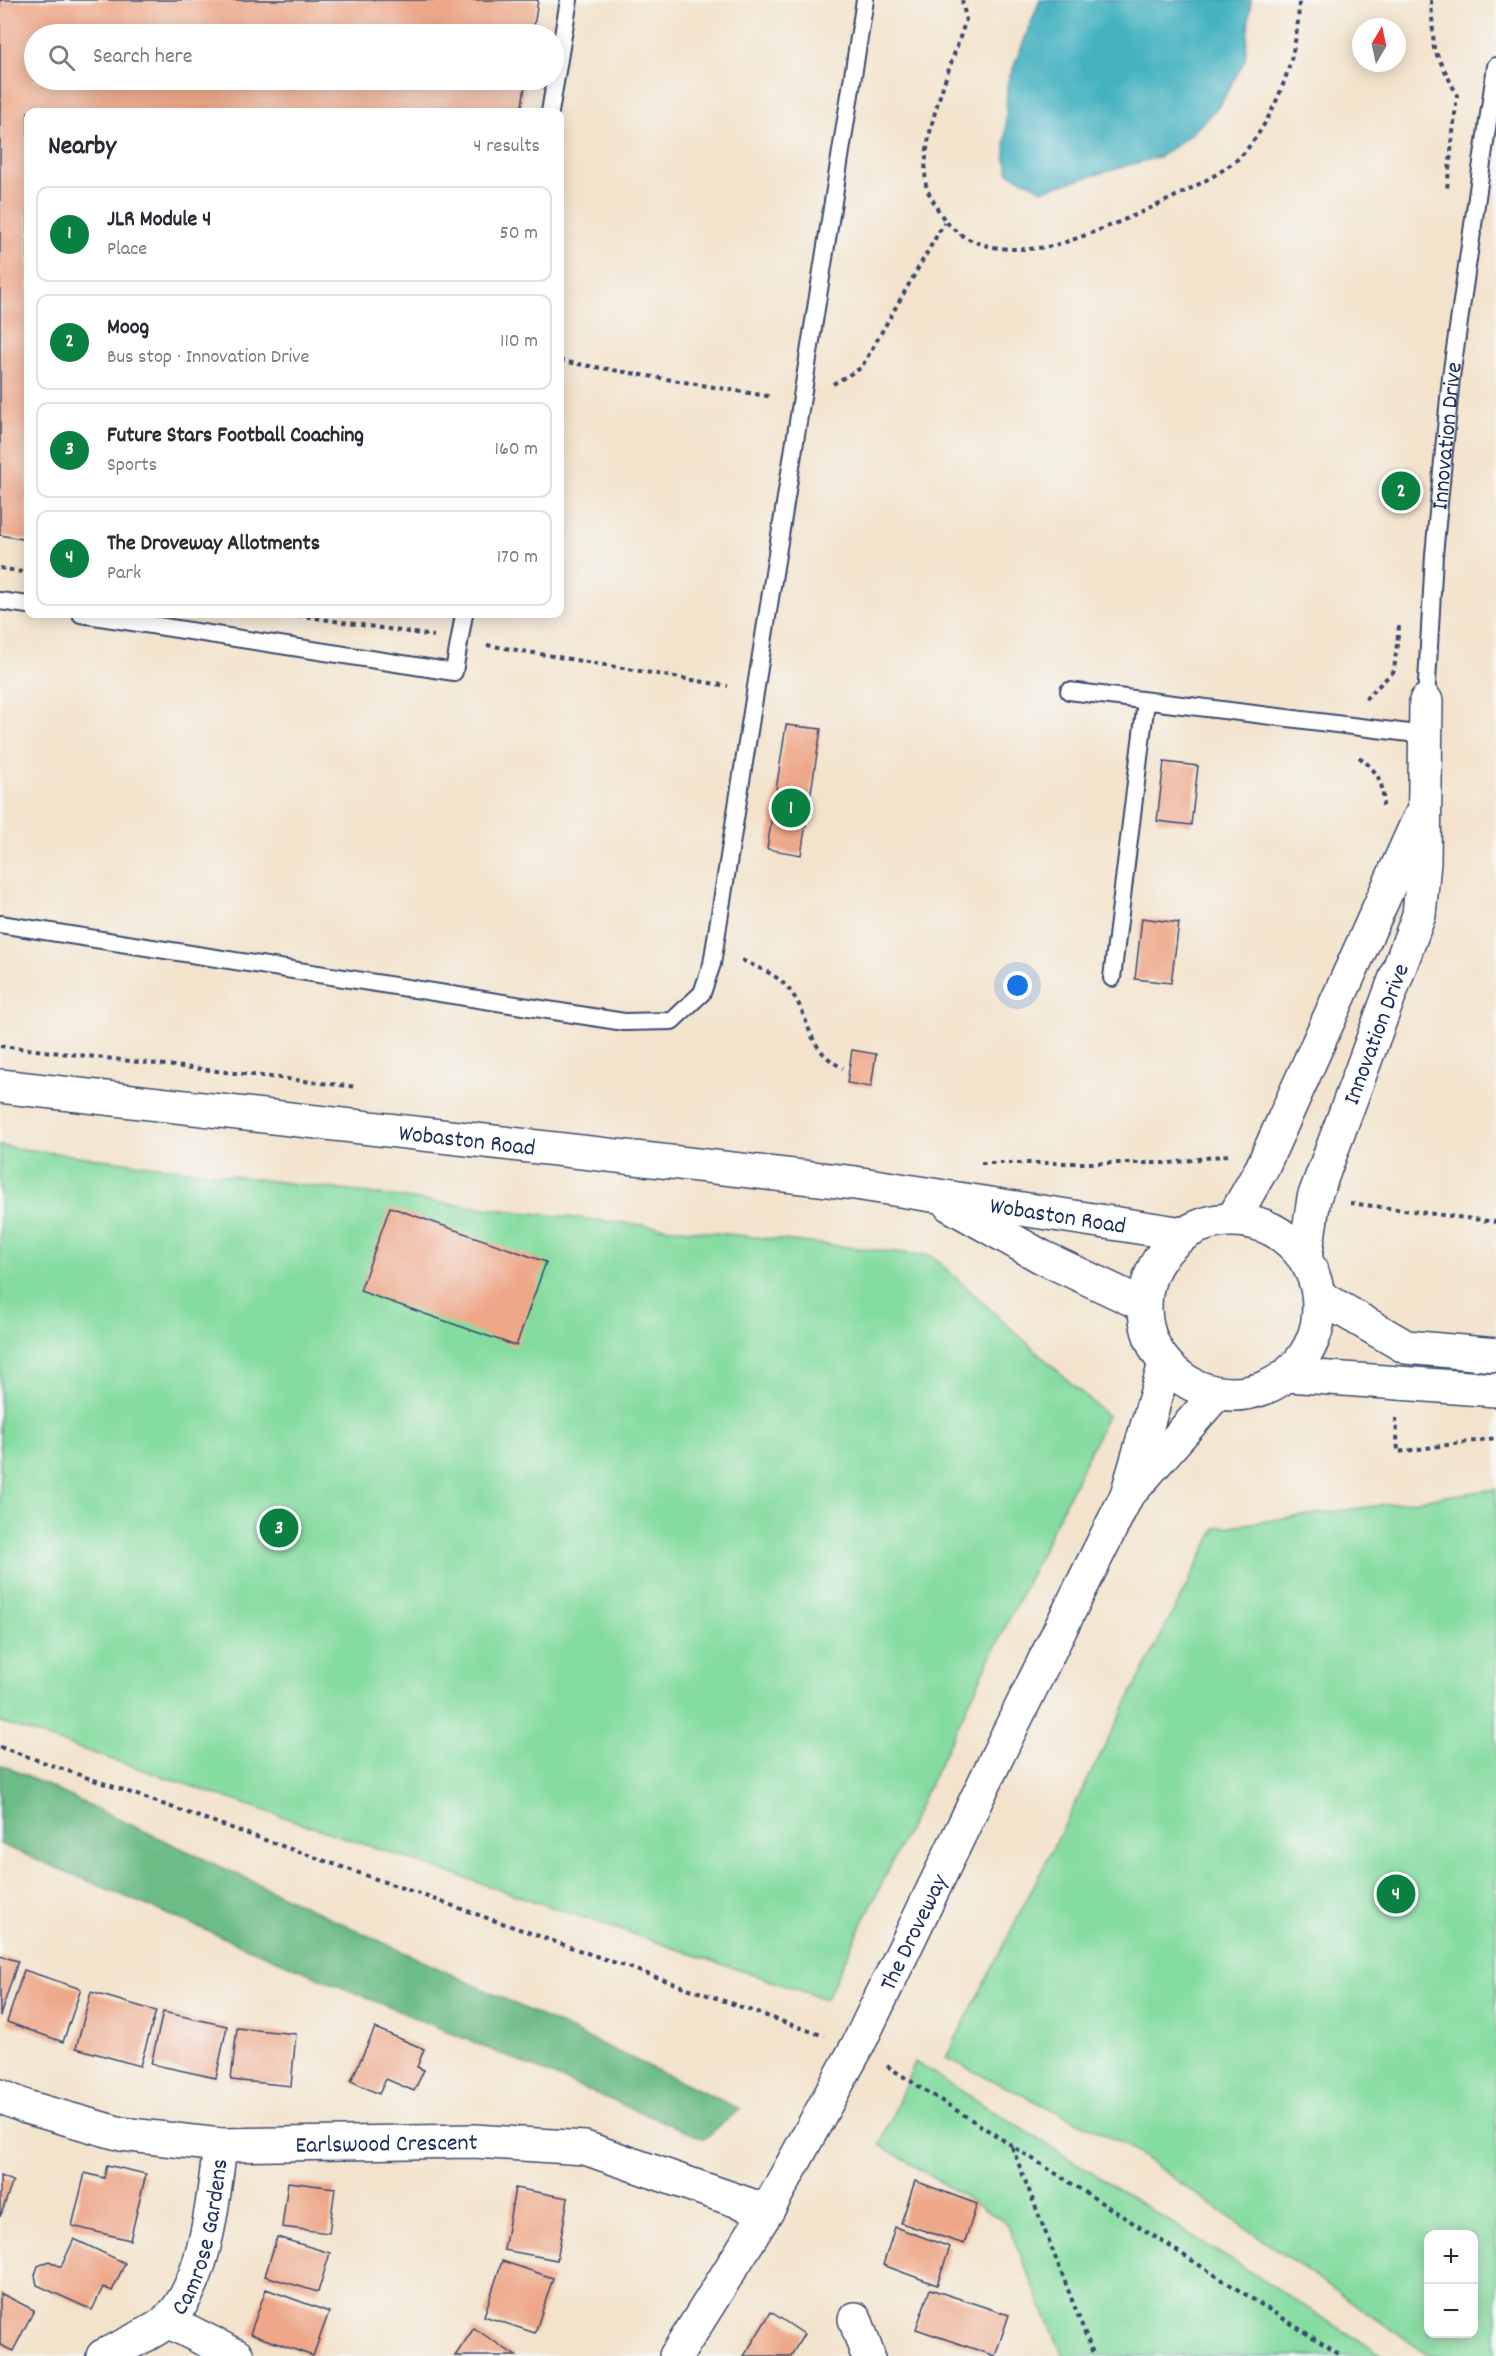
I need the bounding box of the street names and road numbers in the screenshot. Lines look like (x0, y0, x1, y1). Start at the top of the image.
street label: Innovation Drive (1424, 360, 1473, 512)
street label: Innovation Drive (1336, 959, 1420, 1110)
street label: Wobaston Road (397, 1117, 537, 1167)
street label: Wobaston Road (987, 1190, 1128, 1245)
street label: The Droveway (873, 1868, 958, 1997)
street label: Earlswood Crescent (295, 2127, 478, 2164)
street label: Camrose Gardens (164, 2157, 238, 2323)

